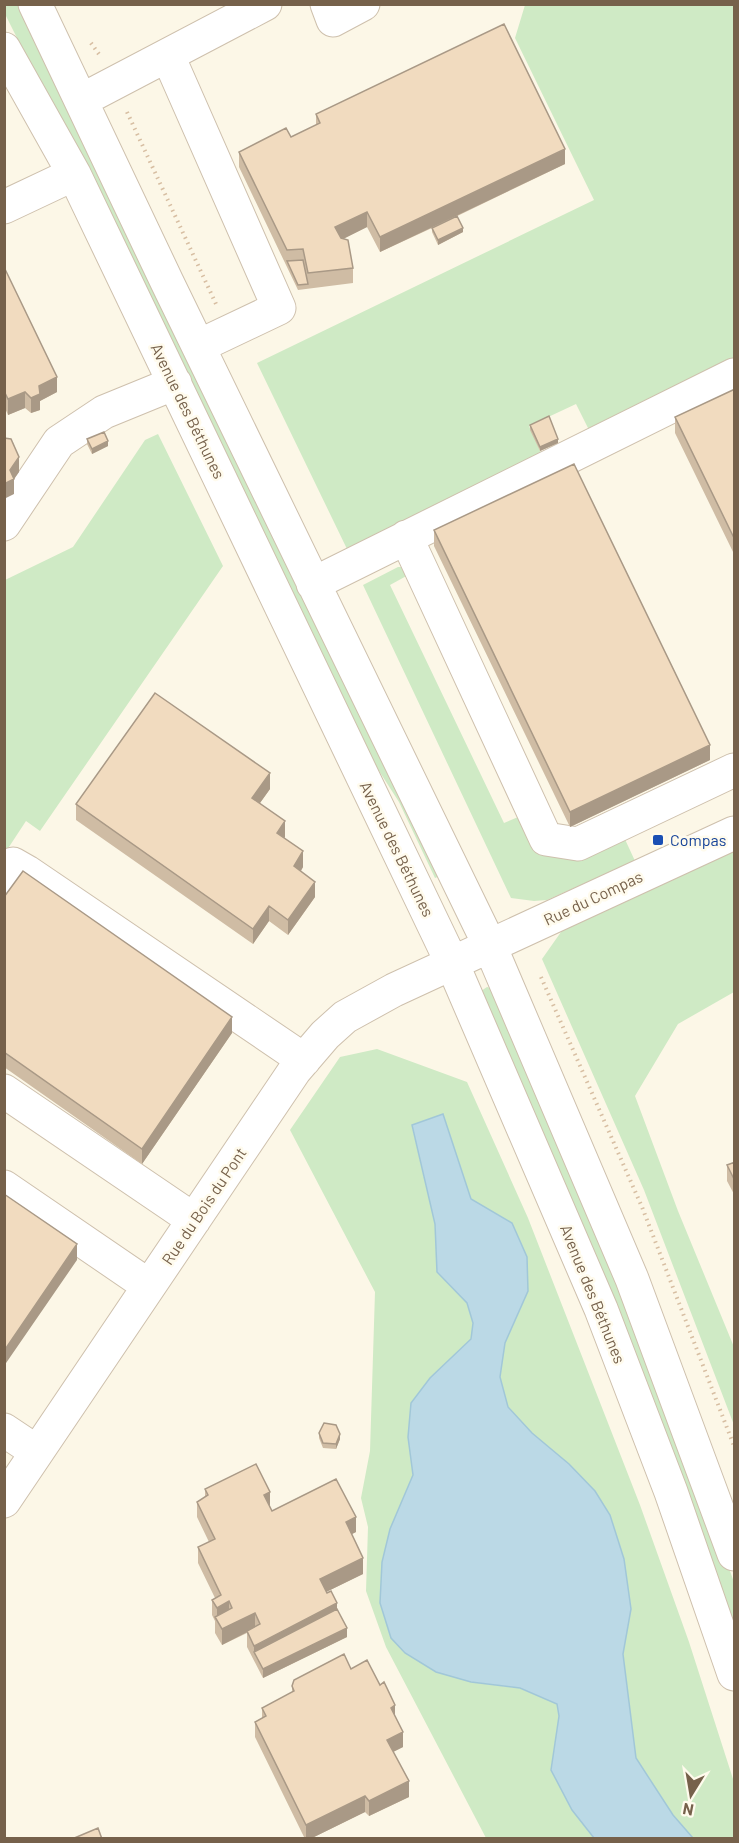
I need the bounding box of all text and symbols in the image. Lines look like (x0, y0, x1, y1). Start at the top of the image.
street label: Avenue des Béthunes (147, 340, 229, 482)
street label: Avenue des Béthunes (356, 778, 438, 920)
place label: Compas (670, 830, 726, 849)
marker: Compas (651, 833, 665, 847)
street label: Rue du Compas (540, 866, 645, 929)
street label: Rue du Bois du Pont (157, 1144, 250, 1268)
street label: Avenue des Béthunes (557, 1222, 630, 1366)
north arrow (661, 1765, 721, 1825)
text: N (681, 1800, 695, 1821)

